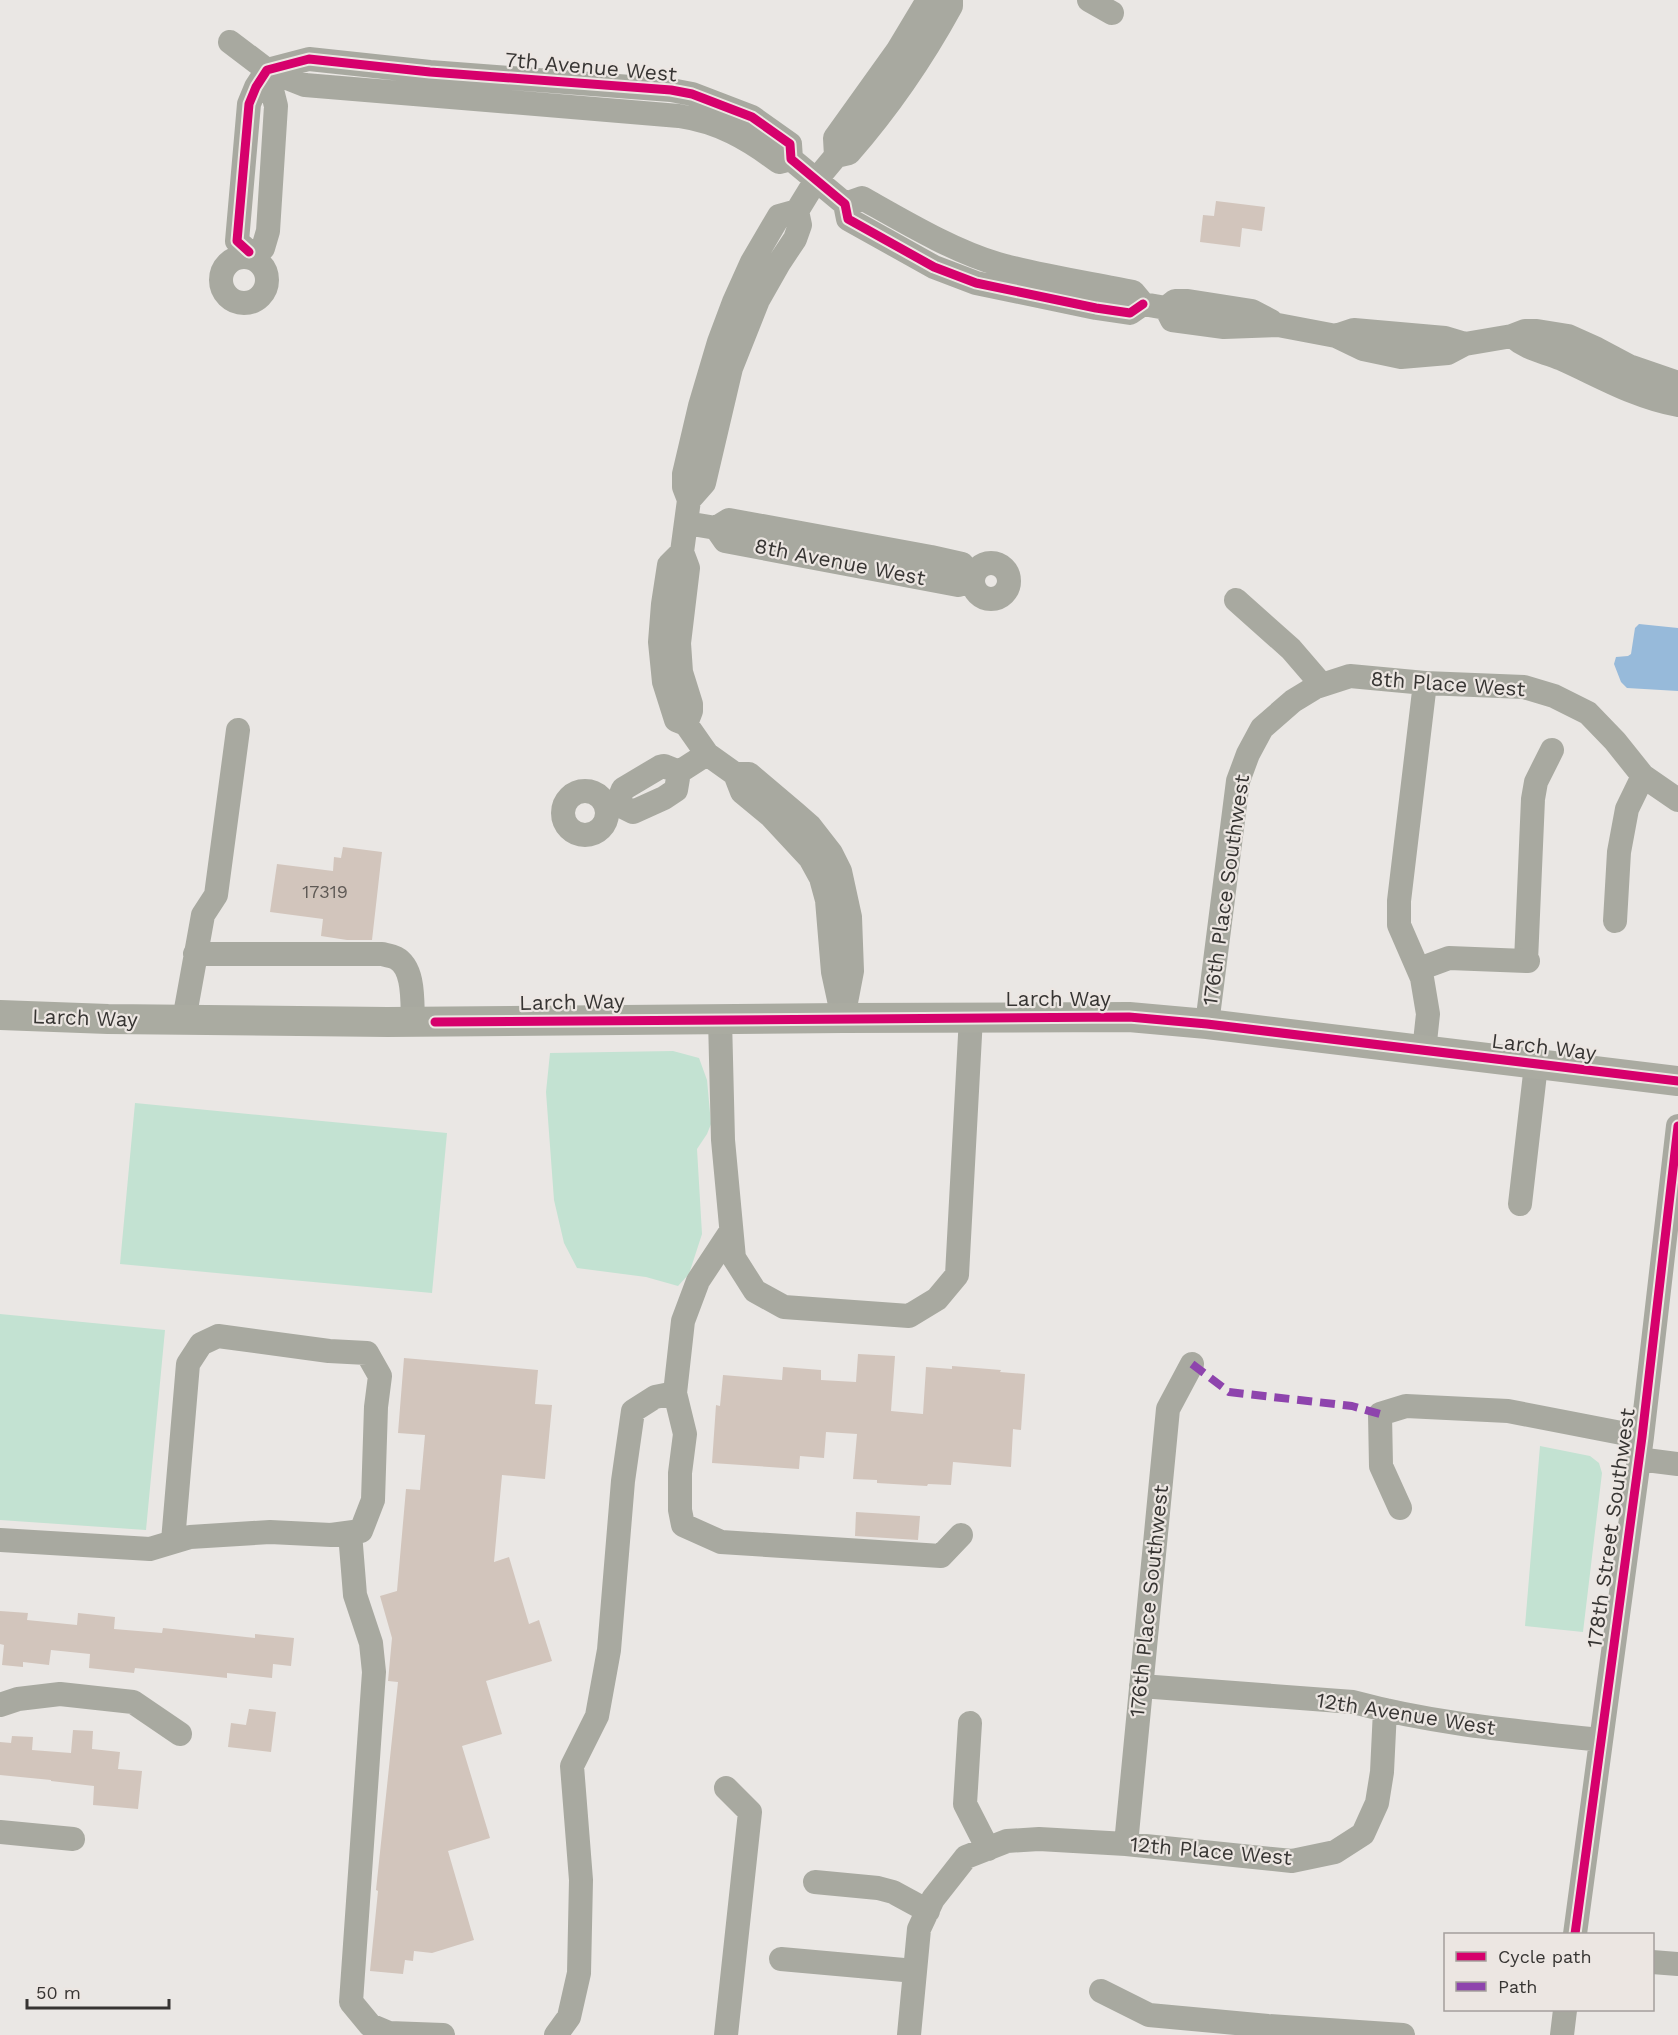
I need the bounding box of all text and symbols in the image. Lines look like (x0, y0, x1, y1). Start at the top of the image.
street label: 7th Avenue West (504, 47, 678, 86)
street label: 8th Avenue West (753, 533, 928, 590)
street label: 8th Place West (1370, 666, 1526, 701)
street label: 176th Place Southwest (1197, 772, 1254, 1007)
house number: 17319 (302, 881, 348, 902)
street label: Larch Way (1005, 986, 1111, 1011)
street label: Larch Way (519, 988, 625, 1015)
street label: Larch Way (32, 1003, 138, 1032)
street label: Larch Way (1490, 1028, 1598, 1065)
street label: 178th Street Southwest (1581, 1406, 1640, 1649)
street label: 176th Place Southwest (1124, 1483, 1173, 1718)
street label: 12th Avenue West (1315, 1687, 1498, 1740)
street label: 12th Place West (1129, 1831, 1293, 1870)
legend (1444, 1933, 1654, 2011)
text: Cycle path (1498, 1946, 1592, 1967)
scale bar (27, 1972, 170, 2010)
text: Path (1498, 1976, 1538, 1997)
text: 50 m (36, 1982, 81, 2003)

